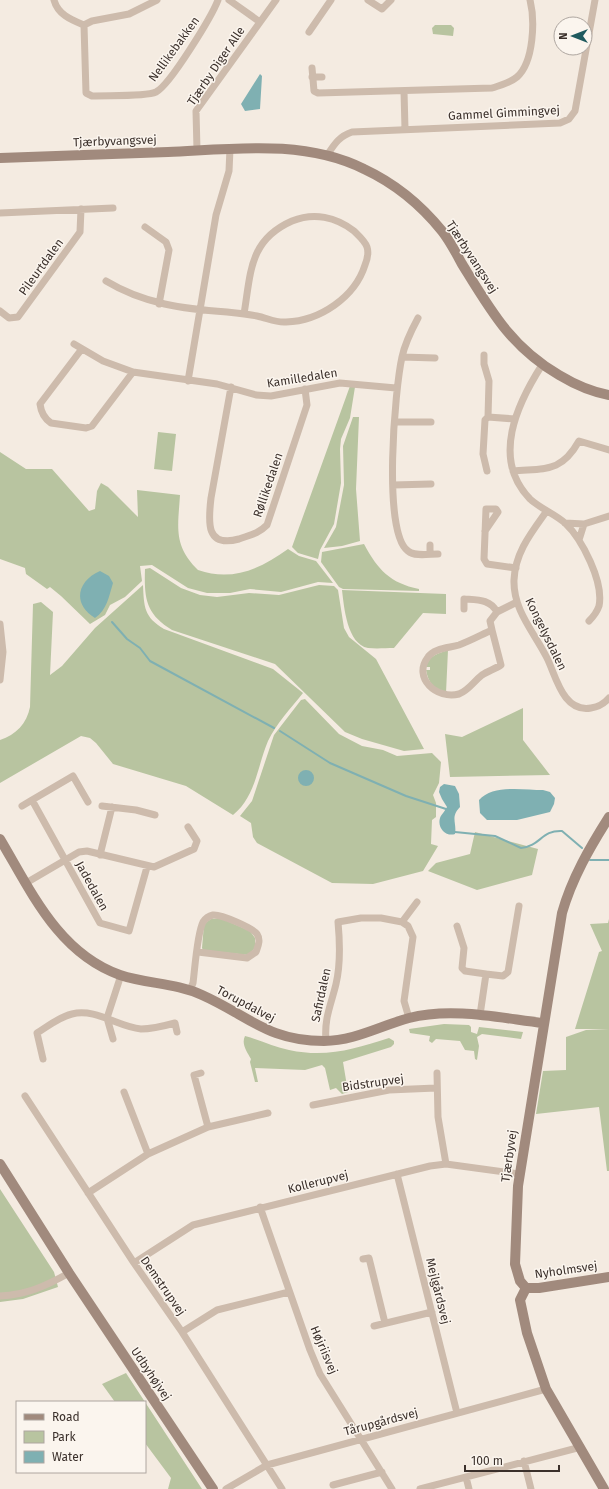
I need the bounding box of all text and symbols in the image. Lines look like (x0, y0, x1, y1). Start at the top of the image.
street label: Nellikebakken (146, 14, 202, 84)
north arrow (553, 16, 593, 56)
street label: Tjærby Diger Alle (184, 24, 248, 108)
text: N (557, 32, 570, 40)
street label: Gammel Gimmingvej (448, 103, 560, 123)
street label: Tjærbyvangsvej (73, 133, 157, 149)
street label: Tjærbyvangsvej (443, 218, 501, 296)
street label: Pileurtdalen (16, 236, 66, 298)
street label: Kamilledalen (266, 366, 338, 390)
street label: Røllikedalen (250, 451, 286, 519)
street label: Kongelysdalen (522, 595, 570, 673)
street label: Jadedalen (73, 859, 111, 913)
street label: Safirdalen (308, 967, 334, 1023)
street label: Torupdalvej (214, 983, 278, 1025)
street label: Bidstrupvej (341, 1072, 405, 1094)
street label: Tjærbyvej (498, 1129, 520, 1183)
street label: Kollerupvej (286, 1168, 350, 1196)
street label: Demstrupvej (137, 1254, 189, 1318)
street label: Mejlgårdsvej (423, 1256, 453, 1326)
street label: Nyholmsvej (534, 1259, 598, 1281)
street label: Højriisvej (308, 1324, 340, 1376)
street label: Udbyhøjvej (128, 1345, 174, 1403)
legend (16, 1401, 146, 1473)
street label: Tårupgårdsvej (342, 1405, 420, 1439)
text: Road (52, 1410, 80, 1424)
text: Park (52, 1430, 76, 1444)
scale bar (465, 1447, 559, 1473)
text: Water (52, 1450, 84, 1464)
text: 100 m (471, 1454, 503, 1468)

